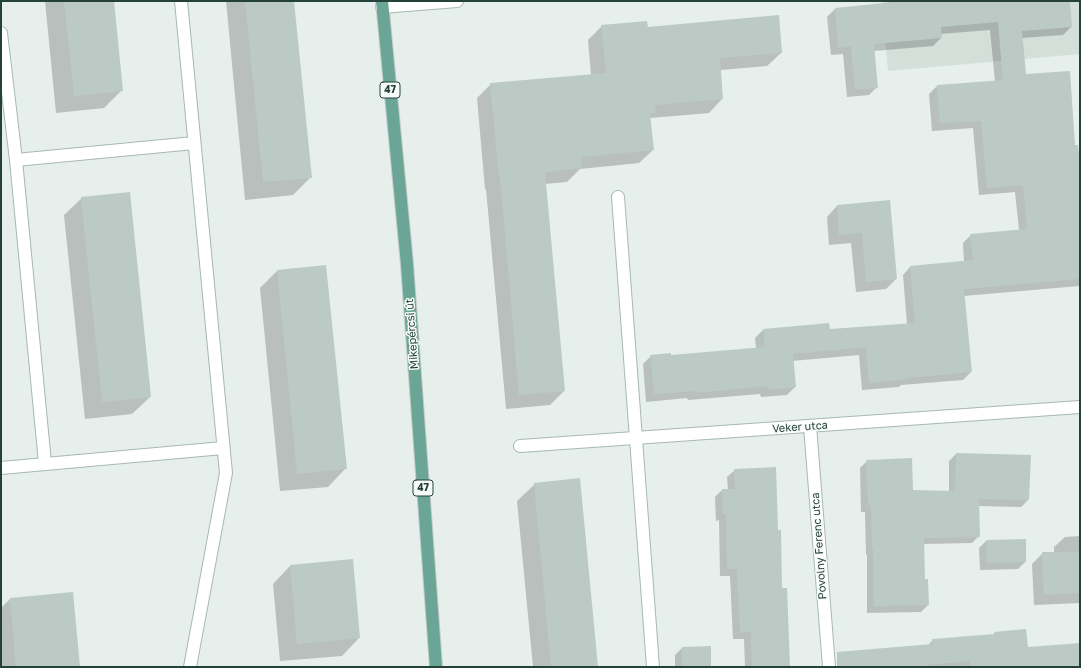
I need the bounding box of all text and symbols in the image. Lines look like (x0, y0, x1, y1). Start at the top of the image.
road number: 47 (380, 82, 400, 98)
street label: Mikepércsi út (403, 298, 421, 370)
street label: Veker utca (772, 418, 828, 436)
road number: 47 (413, 480, 433, 496)
street label: Povolny Ferenc utca (809, 492, 829, 600)

